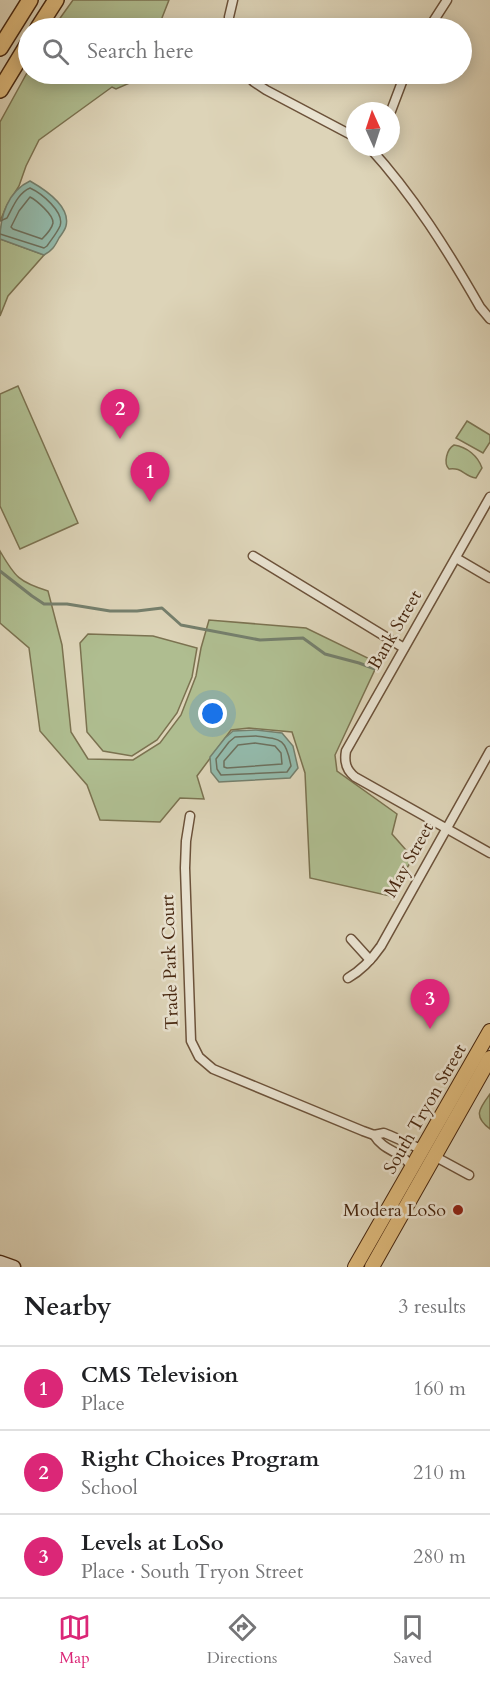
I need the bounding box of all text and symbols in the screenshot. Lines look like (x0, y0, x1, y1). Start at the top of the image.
search box (18, 18, 472, 84)
icon: search (39, 35, 72, 68)
text: Search here (87, 36, 194, 66)
north arrow (346, 102, 400, 156)
pin: 2 (100, 390, 140, 439)
pin: 1 (130, 452, 170, 502)
street label: Bank Street (362, 585, 428, 674)
your location (198, 699, 227, 728)
street label: May Street (378, 818, 440, 902)
street label: Trade Park Court (155, 894, 185, 1030)
pin: 3 (410, 980, 450, 1029)
street label: South Tryon Street (378, 1039, 473, 1179)
place label: Modera LoSo (343, 1198, 446, 1223)
marker: Modera LoSo (451, 1203, 465, 1217)
text: Nearby (24, 1289, 112, 1324)
text: 3 results (398, 1293, 466, 1320)
text: CMS Television (81, 1360, 238, 1390)
text: 1 (38, 1375, 49, 1402)
text: 160 m (413, 1375, 466, 1402)
text: Place (81, 1390, 125, 1417)
text: Right Choices Program (81, 1444, 319, 1474)
text: 2 (38, 1459, 49, 1486)
text: 210 m (413, 1459, 466, 1486)
text: School (81, 1474, 138, 1501)
text: Levels at LoSo (81, 1528, 224, 1558)
text: 3 (38, 1543, 49, 1570)
text: 280 m (413, 1543, 466, 1570)
text: Place · South Tryon Street (81, 1558, 303, 1585)
tab: Map (58, 1611, 91, 1669)
tab: Directions (207, 1611, 277, 1669)
tab: Saved (393, 1611, 432, 1669)

